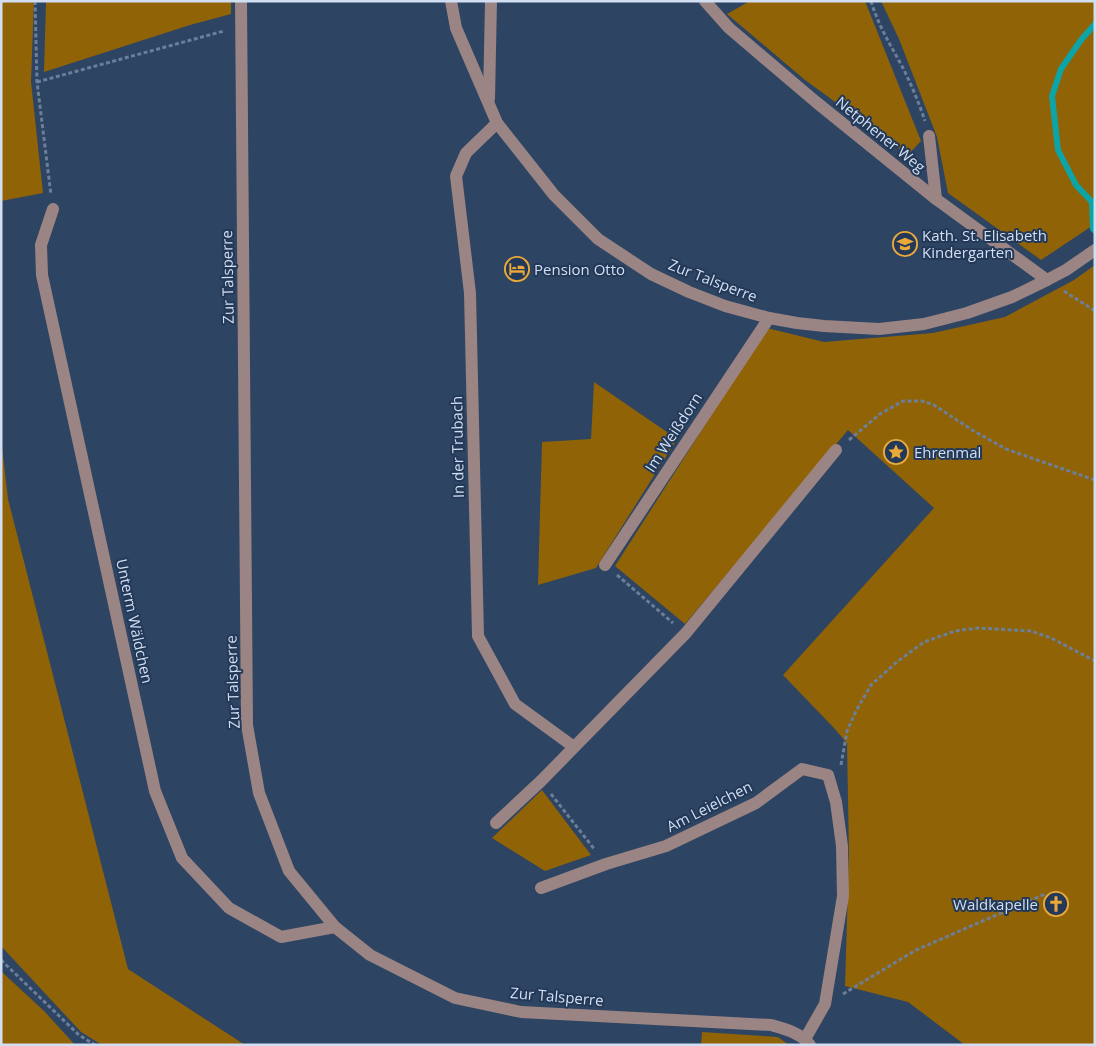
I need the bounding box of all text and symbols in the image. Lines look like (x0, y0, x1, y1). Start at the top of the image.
street label: Netphener Weg (832, 92, 930, 176)
place label: Kath. St. Elisabeth Kindergarten (922, 225, 1047, 262)
street label: Zur Talsperre (216, 230, 238, 324)
school or university icon: Kath. St. Elisabeth Kindergarten (892, 231, 918, 257)
street label: Zur Talsperre (666, 254, 760, 306)
hotel icon: Pension Otto (504, 256, 530, 282)
place label: Pension Otto (534, 259, 625, 279)
street label: Im Weißdorn (640, 388, 706, 476)
street label: In der Trubach (446, 396, 468, 498)
place icon: Ehrenmal (883, 439, 909, 465)
place label: Ehrenmal (914, 442, 981, 462)
street label: Unterm Wäldchen (112, 557, 158, 685)
street label: Zur Talsperre (220, 635, 244, 729)
street label: Am Leielchen (663, 776, 755, 836)
church icon: Waldkapelle (1043, 891, 1069, 917)
place label: Waldkapelle (953, 894, 1038, 914)
street label: Zur Talsperre (509, 982, 605, 1010)

